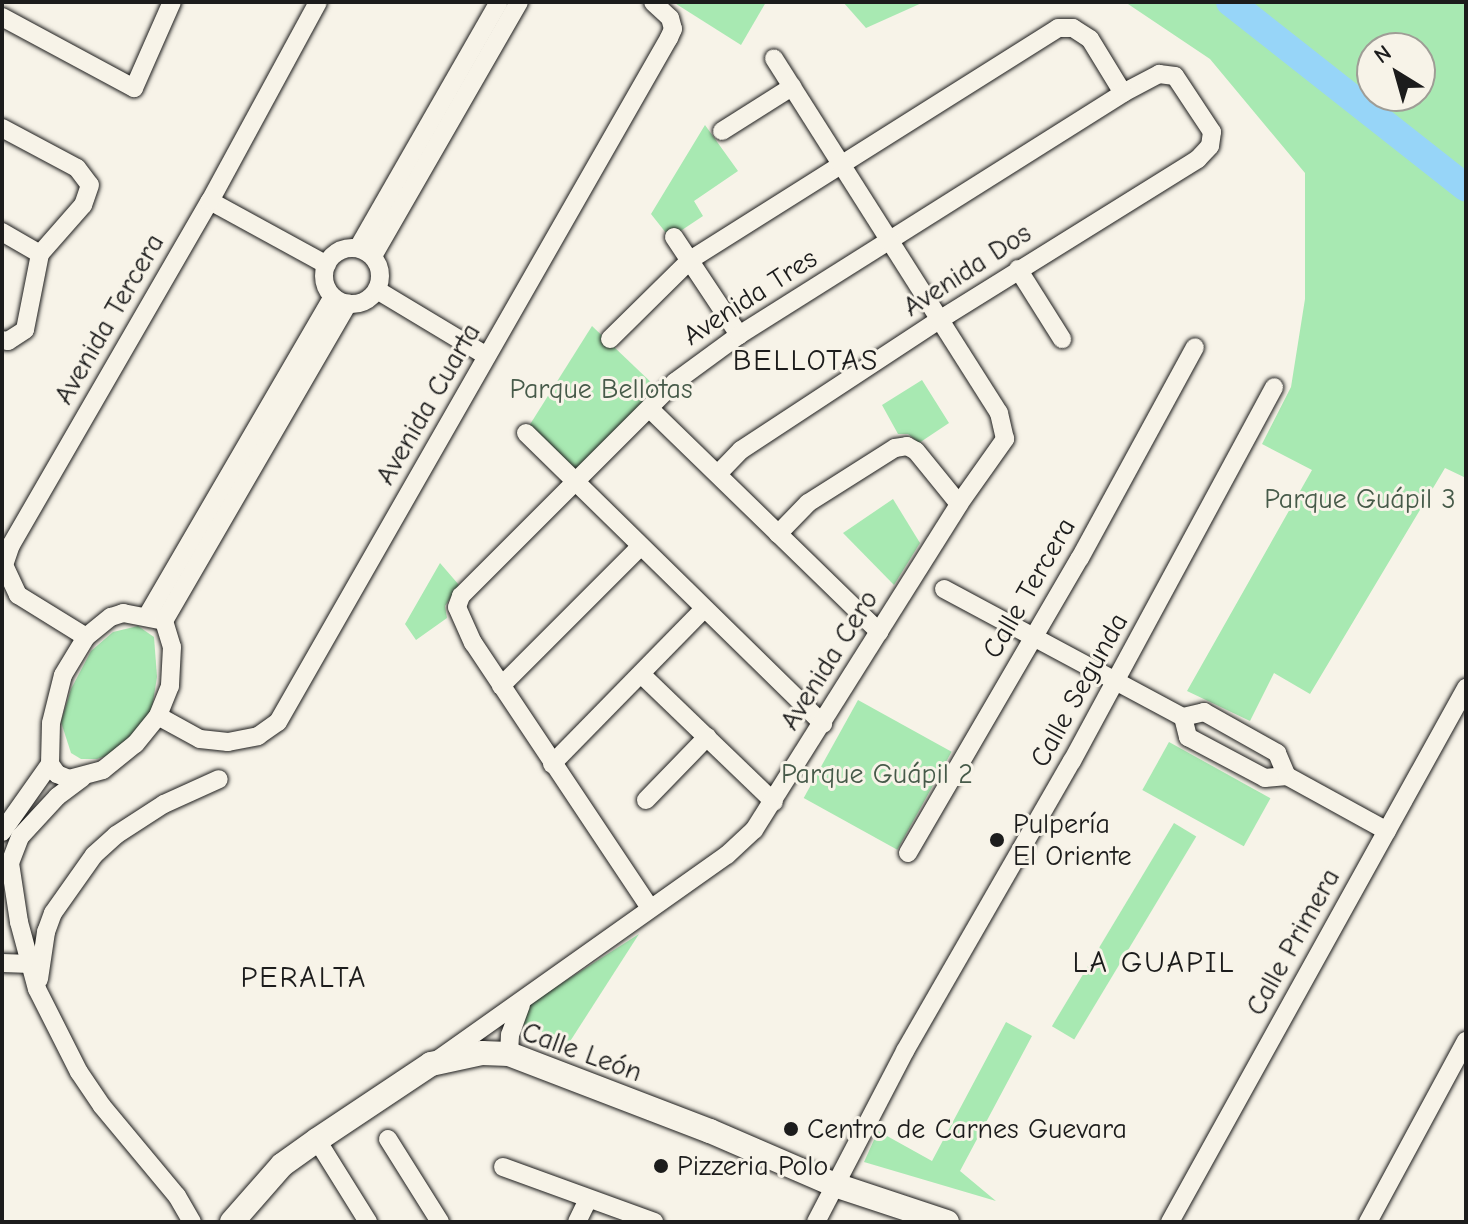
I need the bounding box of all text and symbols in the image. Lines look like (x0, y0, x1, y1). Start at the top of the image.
north arrow (1356, 32, 1436, 112)
text: N (1369, 40, 1396, 69)
street label: Avenida Dos (897, 216, 1037, 324)
street label: Avenida Tercera (47, 228, 171, 410)
street label: Avenida Tres (677, 241, 823, 353)
street label: Avenida Cuarta (368, 317, 488, 491)
district label: BELLOTAS (733, 343, 879, 379)
park label: Parque Bellotas (509, 372, 693, 406)
park label: Parque Guápil 3 (1264, 482, 1456, 516)
street label: Calle Tercera (975, 512, 1083, 664)
street label: Avenida Cero (773, 584, 885, 736)
street label: Calle Segunda (1023, 607, 1135, 773)
park label: Parque Guápil 2 (781, 757, 973, 791)
place label: Pulpería El Oriente (1013, 807, 1132, 873)
marker: Pulpería El Oriente (988, 831, 1006, 849)
street label: Calle Primera (1239, 863, 1347, 1021)
district label: LA GUAPIL (1072, 945, 1236, 981)
district label: PERALTA (241, 960, 367, 996)
street label: Calle León (517, 1015, 647, 1089)
place label: Centro de Carnes Guevara (807, 1112, 1127, 1146)
marker: Centro de Carnes Guevara (782, 1120, 800, 1138)
place label: Pizzeria Polo (677, 1149, 828, 1183)
marker: Pizzeria Polo (652, 1157, 670, 1175)

